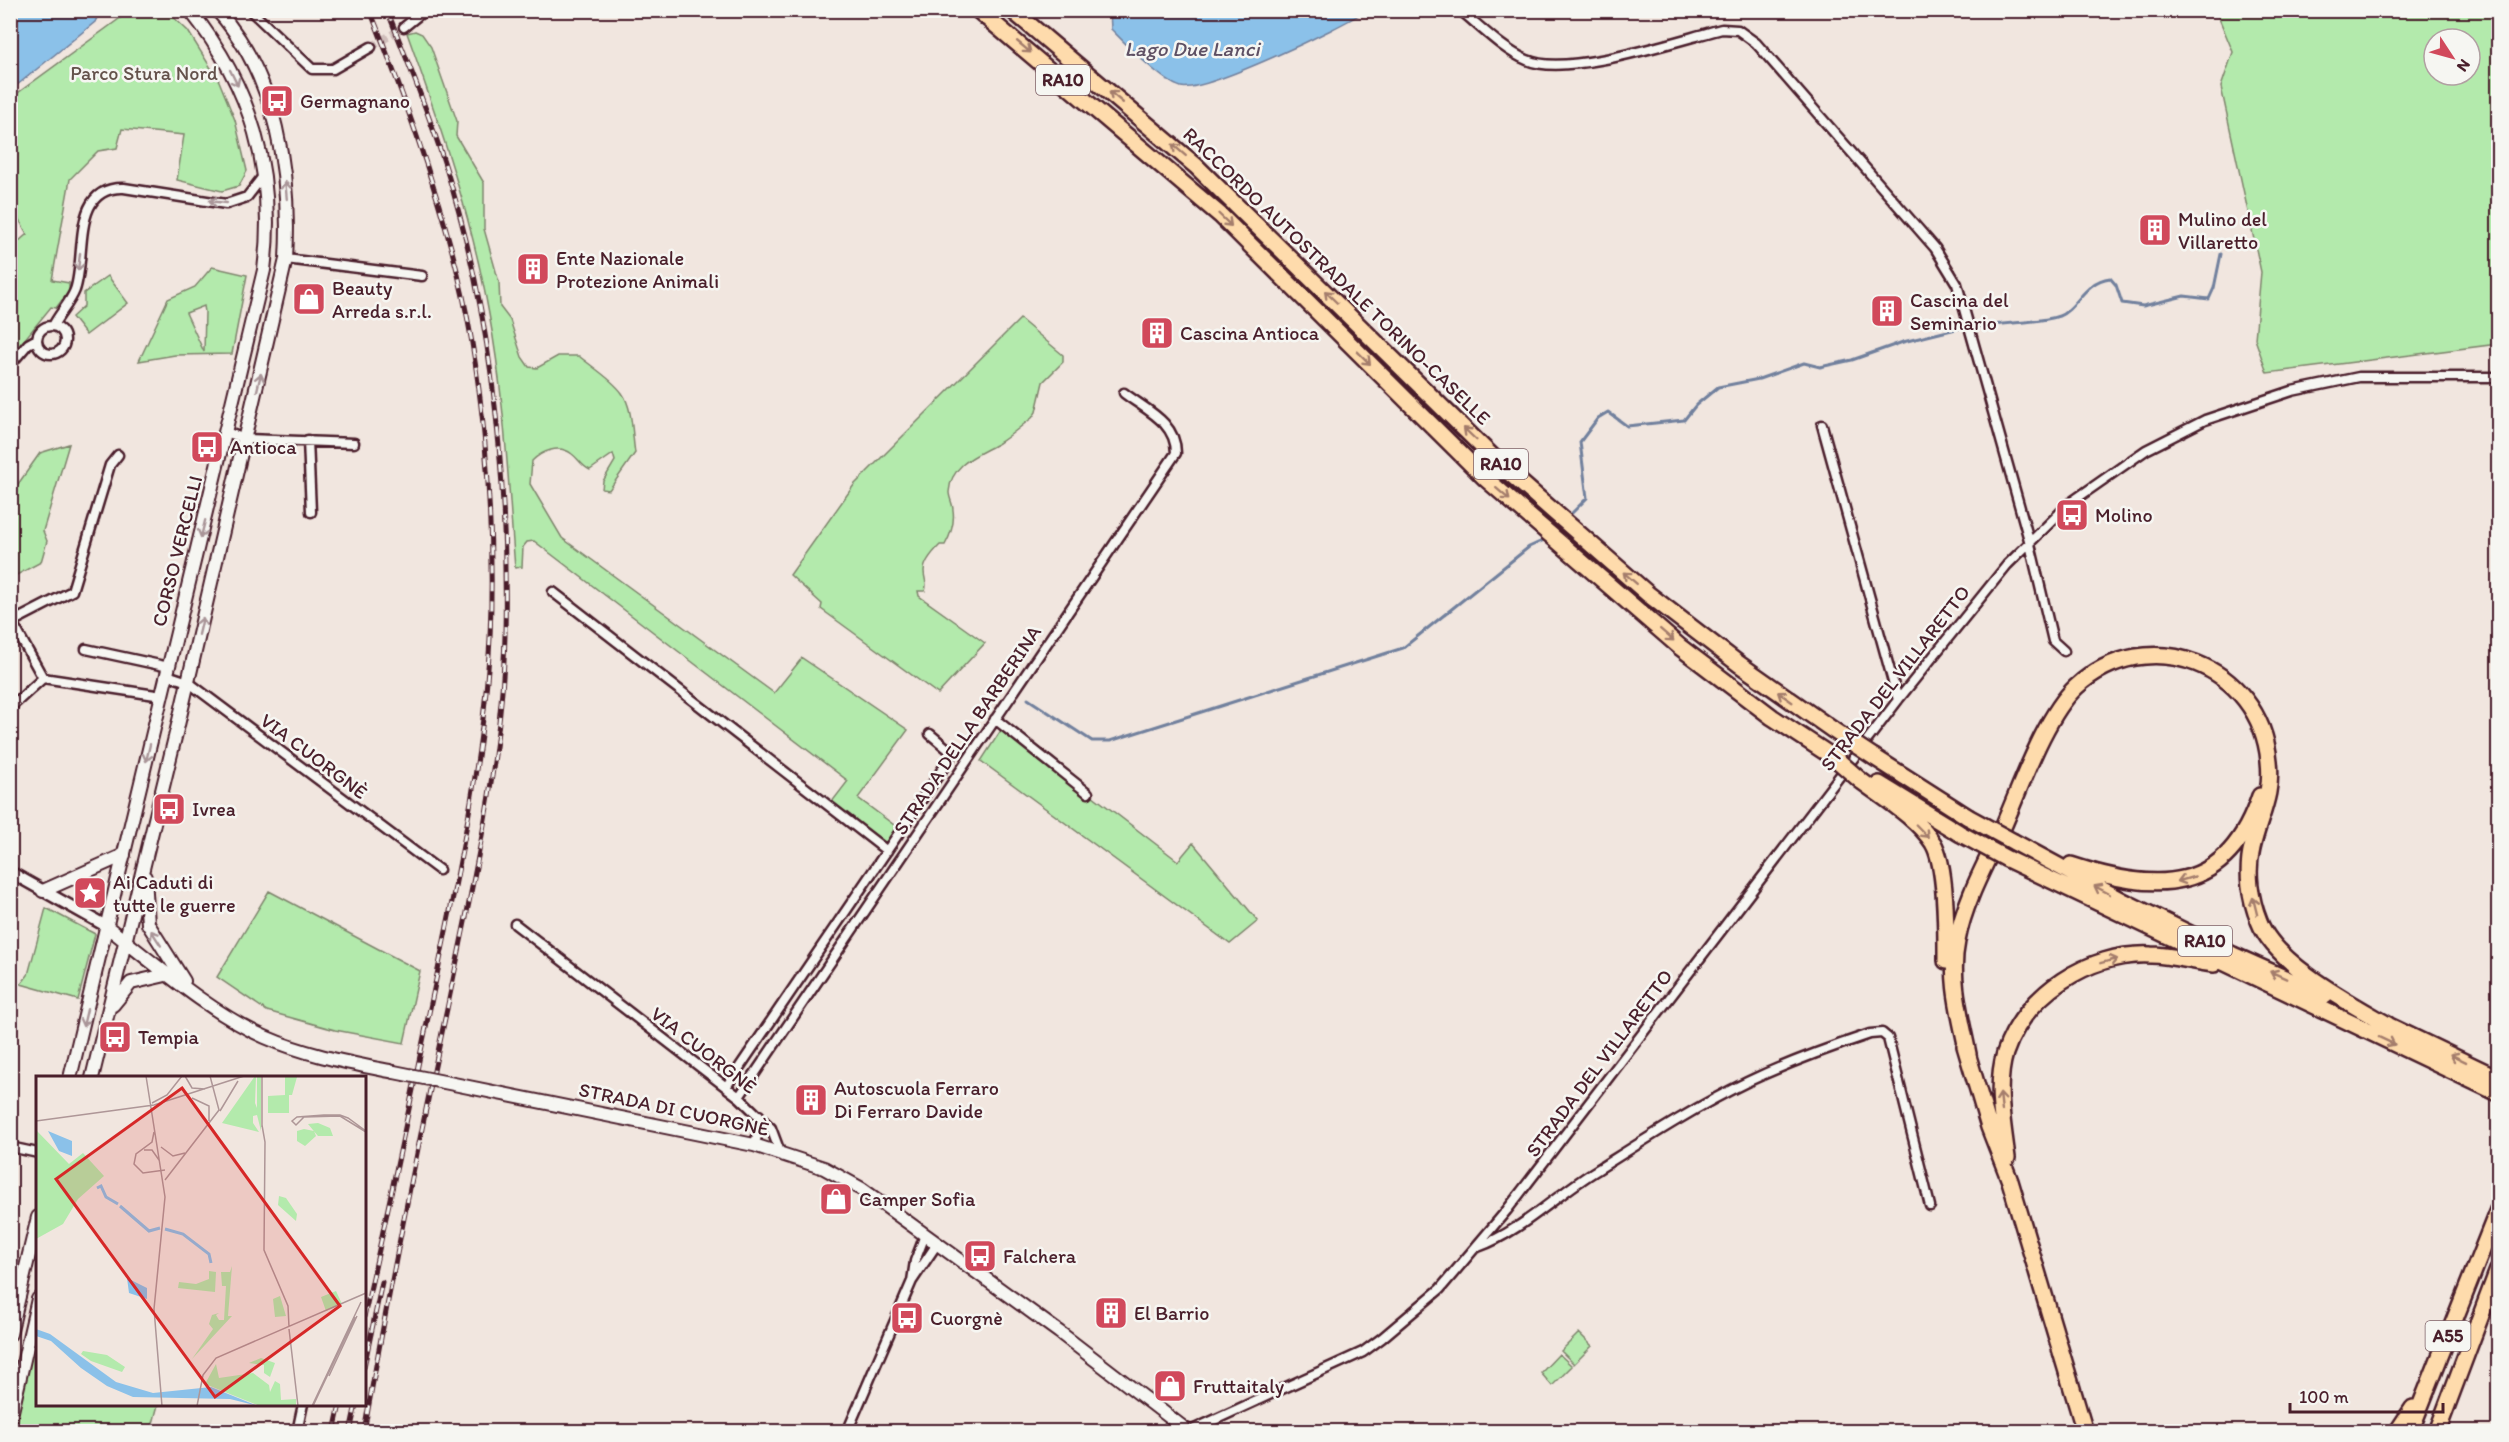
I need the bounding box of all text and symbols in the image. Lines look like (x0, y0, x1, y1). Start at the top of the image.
north arrow (2422, 27, 2482, 87)
water label: Lago Due Lanci (1124, 36, 1262, 61)
one-way arrow (1016, 41, 1032, 54)
text: N (2453, 56, 2475, 75)
park label: Parco Stura Nord (70, 61, 218, 85)
road number: RA10 (1036, 65, 1090, 95)
one-way arrow (229, 68, 241, 86)
bus stop icon: Germagnano (259, 83, 295, 119)
place label: Germagnano (300, 89, 410, 113)
one-way arrow (1108, 90, 1124, 103)
street label: RACCORDO AUTOSTRADALE TORINO-CASELLE (1178, 122, 1496, 430)
one-way arrow (1171, 143, 1186, 157)
one-way arrow (280, 181, 291, 200)
one-way arrow (209, 196, 229, 207)
place label: Mulino del Villaretto (2178, 207, 2267, 254)
building icon: Mulino del Villaretto (2137, 212, 2173, 248)
one-way arrow (1218, 213, 1233, 228)
place label: Ente Nazionale Protezione Animali (556, 246, 719, 293)
building icon: Ente Nazionale Protezione Animali (515, 251, 551, 287)
one-way arrow (74, 252, 85, 272)
place label: Beauty Arreda s.r.l. (332, 276, 432, 323)
shop icon: Beauty Arreda s.r.l. (291, 281, 327, 317)
place label: Cascina del Seminario (1910, 288, 2009, 335)
one-way arrow (1323, 290, 1338, 305)
building icon: Cascina del Seminario (1869, 293, 1905, 329)
building icon: Cascina Antioca (1139, 315, 1175, 351)
place label: Cascina Antioca (1180, 321, 1320, 345)
one-way arrow (1356, 350, 1371, 365)
one-way arrow (253, 373, 265, 392)
one-way arrow (1462, 426, 1477, 441)
bus stop icon: Antioca (189, 429, 225, 465)
place label: Antioca (230, 435, 297, 459)
road number: RA10 (1474, 449, 1528, 479)
street label: CORSO VERCELLI (147, 473, 207, 629)
one-way arrow (1495, 487, 1510, 501)
bus stop icon: Molino (2054, 497, 2090, 533)
place label: Molino (2095, 503, 2153, 527)
one-way arrow (196, 520, 208, 539)
one-way arrow (1623, 571, 1638, 585)
street label: STRADA DEL VILLARETTO (1815, 580, 1975, 776)
one-way arrow (196, 616, 207, 636)
street label: STRADA DELLA BARBERINA (888, 621, 1046, 839)
one-way arrow (1659, 628, 1674, 642)
one-way arrow (1777, 691, 1794, 703)
street label: VIA CUORGNÈ (256, 708, 372, 804)
one-way arrow (142, 743, 154, 762)
bus stop icon: Ivrea (151, 791, 187, 827)
place label: Ivrea (192, 797, 236, 821)
one-way arrow (1915, 823, 1929, 838)
place label: Ai Caduti di tutte le guerre (113, 870, 236, 917)
one-way arrow (2177, 873, 2196, 885)
place icon: Ai Caduti di tutte le guerre (72, 875, 108, 911)
one-way arrow (2094, 883, 2112, 895)
one-way arrow (2248, 896, 2260, 915)
road number: RA10 (2178, 926, 2232, 956)
one-way arrow (150, 930, 162, 947)
one-way arrow (2099, 954, 2118, 966)
street label: STRADA DEL VILLARETTO (1521, 964, 1677, 1162)
one-way arrow (2269, 969, 2287, 980)
street label: VIA CUORGNÈ (646, 1001, 762, 1099)
one-way arrow (78, 1008, 90, 1027)
bus stop icon: Tempia (97, 1019, 133, 1055)
place label: Tempia (138, 1025, 200, 1049)
one-way arrow (2378, 1035, 2396, 1047)
one-way arrow (2450, 1052, 2467, 1064)
inset map (36, 1076, 366, 1406)
place label: Autoscuola Ferraro Di Ferraro Davide (834, 1076, 999, 1123)
street label: STRADA DI CUORGNÈ (577, 1077, 771, 1141)
building icon: Autoscuola Ferraro Di Ferraro Davide (793, 1082, 829, 1118)
one-way arrow (1995, 1093, 2006, 1113)
shop icon: Camper Sofia (818, 1181, 854, 1217)
place label: Camper Sofia (859, 1187, 976, 1211)
bus stop icon: Falchera (962, 1238, 998, 1274)
place label: Falchera (1003, 1244, 1077, 1268)
building icon: El Barrio (1093, 1295, 1129, 1331)
bus stop icon: Cuorgnè (889, 1300, 925, 1336)
place label: El Barrio (1134, 1301, 1209, 1325)
place label: Cuorgnè (930, 1306, 1003, 1330)
road number: A55 (2426, 1321, 2470, 1351)
shop icon: Fruttaitaly (1152, 1368, 1188, 1404)
place label: Fruttaitaly (1193, 1374, 1285, 1398)
scale bar (2290, 1376, 2443, 1414)
text: 100 m (2299, 1386, 2349, 1408)

